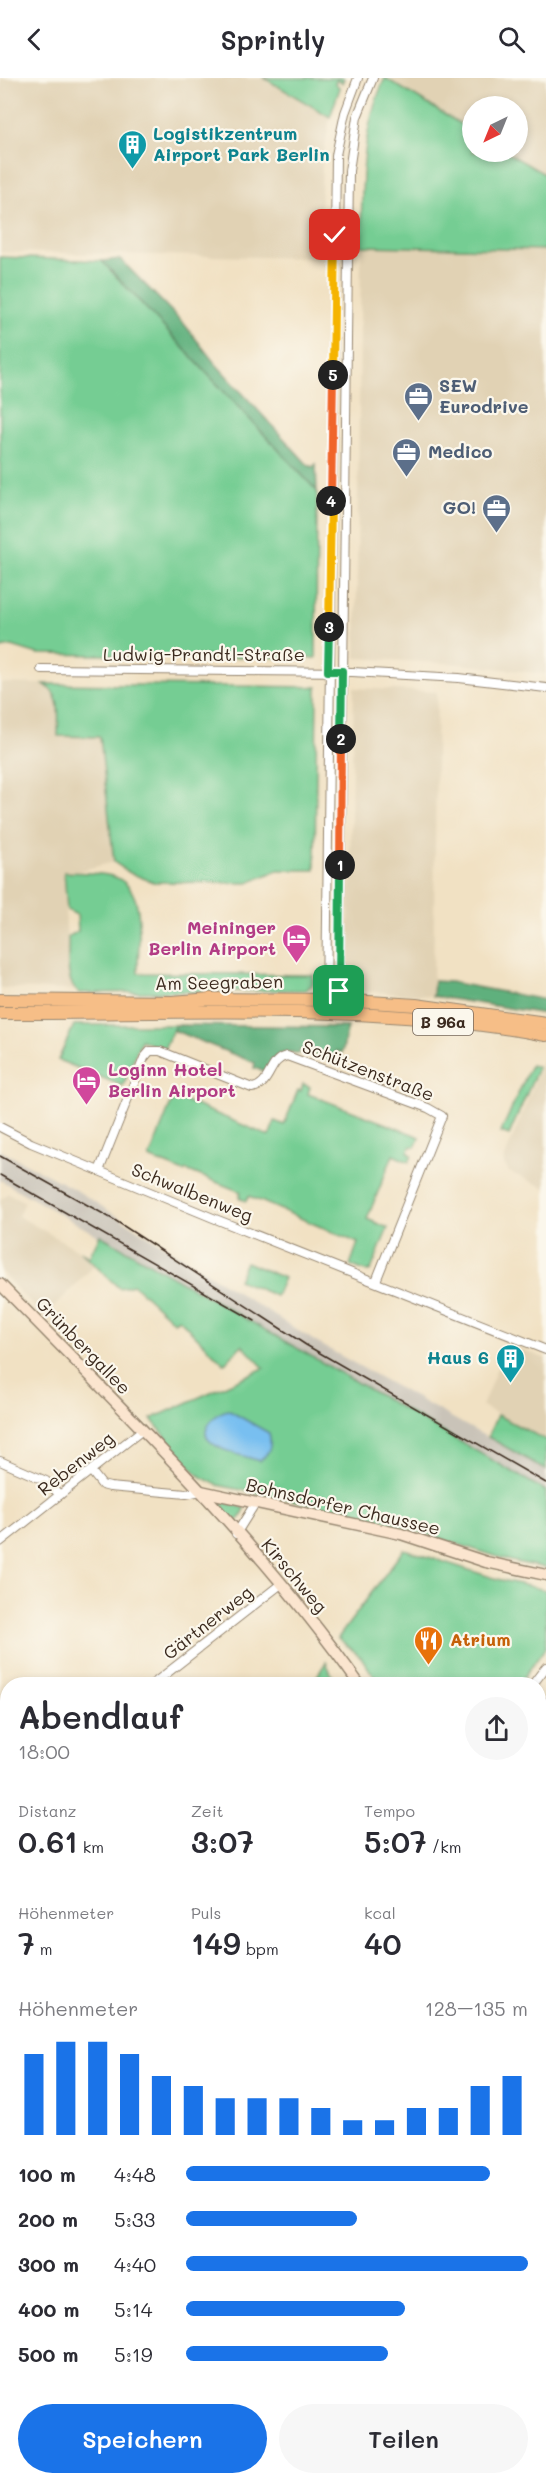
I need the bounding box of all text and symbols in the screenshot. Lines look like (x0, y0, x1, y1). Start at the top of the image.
text: Sprintly (221, 22, 325, 57)
icon: back (18, 23, 51, 56)
icon: search (495, 23, 528, 56)
north arrow (462, 96, 528, 162)
map controls (462, 96, 528, 162)
place label: Logistikzentrum Airport Park Berlin (153, 121, 330, 166)
building icon: Logistikzentrum Airport Park Berlin (116, 128, 148, 170)
pin (309, 209, 360, 260)
icon: check (318, 218, 351, 251)
pin: 5 (318, 360, 348, 390)
text: 5 (328, 364, 338, 385)
place label: SEW Eurodrive (439, 373, 529, 418)
office icon: SEW Eurodrive (402, 380, 434, 422)
office icon: Medico (391, 436, 423, 478)
place label: Medico (428, 439, 493, 463)
pin: 4 (316, 486, 346, 516)
text: 4 (326, 490, 336, 511)
office icon: GO! (481, 492, 513, 534)
place label: GO! (443, 495, 476, 519)
pin: 3 (314, 612, 344, 642)
text: 3 (324, 616, 334, 637)
street label: Ludwig-Prandtl-Straße (103, 642, 305, 666)
pin: 2 (326, 724, 356, 754)
text: 2 (337, 728, 345, 749)
pin: 1 (325, 850, 355, 880)
text: 1 (336, 854, 344, 875)
place label: Meininger Berlin Airport (148, 915, 276, 960)
hotel icon: Meininger Berlin Airport (281, 922, 313, 964)
pin (313, 965, 364, 1016)
street label: Am Seegraben (155, 969, 283, 995)
icon: arrive (322, 974, 355, 1007)
road number: B 96a (413, 1009, 473, 1035)
street label: Schützenstraße (299, 1034, 438, 1106)
place label: Loginn Hotel Berlin Airport (108, 1057, 236, 1102)
hotel icon: Loginn Hotel Berlin Airport (71, 1064, 103, 1106)
street label: Schwalbenweg (128, 1157, 257, 1227)
street label: Grünbergallee (31, 1291, 136, 1399)
building icon: Haus 6 (494, 1342, 526, 1384)
place label: Haus 6 (427, 1345, 489, 1369)
street label: Rebenweg (32, 1426, 119, 1501)
street label: Bohnsdorfer Chaussee (244, 1472, 443, 1540)
street label: Kirschweg (256, 1533, 333, 1618)
street label: Gärtnerweg (158, 1580, 257, 1665)
restaurant icon: Atrium (413, 1624, 445, 1666)
place label: Atrium (450, 1627, 511, 1651)
text: Abendlauf (18, 1694, 183, 1737)
button: share (465, 1697, 528, 1760)
text: 18:00 (18, 1738, 70, 1764)
text: Distanz (18, 1800, 76, 1821)
text: Zeit (191, 1800, 224, 1821)
text: Tempo (364, 1800, 415, 1821)
text: 0.61 (18, 1821, 78, 1861)
text: 3:07 (191, 1821, 254, 1861)
text: 5:07 (364, 1821, 427, 1861)
text: km (78, 1836, 104, 1857)
text: /km (427, 1836, 461, 1857)
text: Höhenmeter (18, 1902, 114, 1923)
text: Puls (191, 1902, 221, 1923)
text: kcal (364, 1902, 396, 1923)
text: 7 (18, 1923, 35, 1963)
text: 149 (191, 1923, 241, 1963)
text: 40 (364, 1923, 402, 1963)
text: m (35, 1938, 53, 1959)
text: bpm (241, 1938, 279, 1959)
text: Höhenmeter (18, 1995, 138, 2021)
text: 128–135 m (425, 1995, 528, 2021)
text: 100 m (18, 2161, 76, 2187)
text: 4:48 (114, 2161, 156, 2187)
text: 200 m (18, 2206, 78, 2232)
text: 5:33 (114, 2206, 155, 2232)
text: 300 m (18, 2251, 79, 2277)
text: 4:40 (114, 2251, 156, 2277)
text: 400 m (18, 2296, 79, 2322)
text: 5:14 (114, 2296, 153, 2322)
text: 500 m (18, 2341, 78, 2367)
text: 5:19 (114, 2341, 153, 2367)
button: Speichern (18, 2404, 267, 2473)
button: Teilen (279, 2404, 528, 2473)

